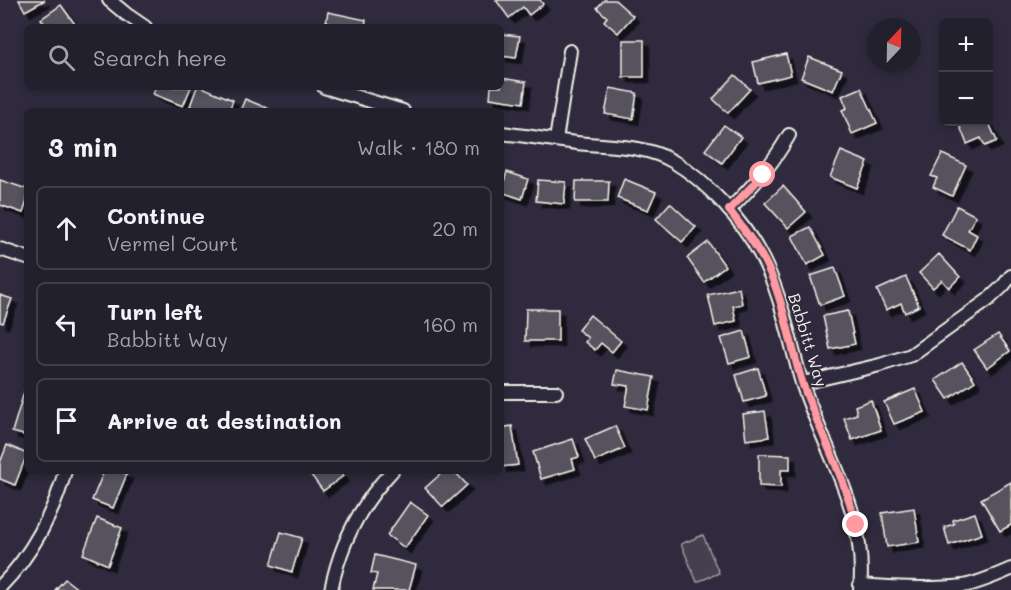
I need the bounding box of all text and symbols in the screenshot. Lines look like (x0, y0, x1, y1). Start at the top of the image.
north arrow (867, 18, 921, 72)
map controls (939, 18, 993, 126)
button: + (939, 18, 993, 72)
search box (24, 24, 504, 90)
icon: search (45, 41, 78, 74)
text: Search here (93, 43, 227, 72)
button: − (939, 72, 993, 126)
text: 3 min (48, 130, 117, 164)
text: Walk · 180 m (357, 134, 480, 160)
route start (749, 161, 775, 187)
text: Continue (107, 201, 205, 230)
icon: ahead (50, 212, 83, 245)
text: 20 m (432, 215, 478, 241)
text: Vermel Court (107, 230, 238, 256)
street label: Babbitt Way (784, 291, 833, 389)
text: Turn left (107, 297, 203, 326)
icon: left (50, 308, 83, 341)
text: 160 m (422, 311, 478, 337)
text: Babbitt Way (107, 326, 228, 352)
icon: arrive (50, 404, 83, 437)
text: Arrive at destination (107, 406, 342, 435)
route end (842, 511, 868, 537)

